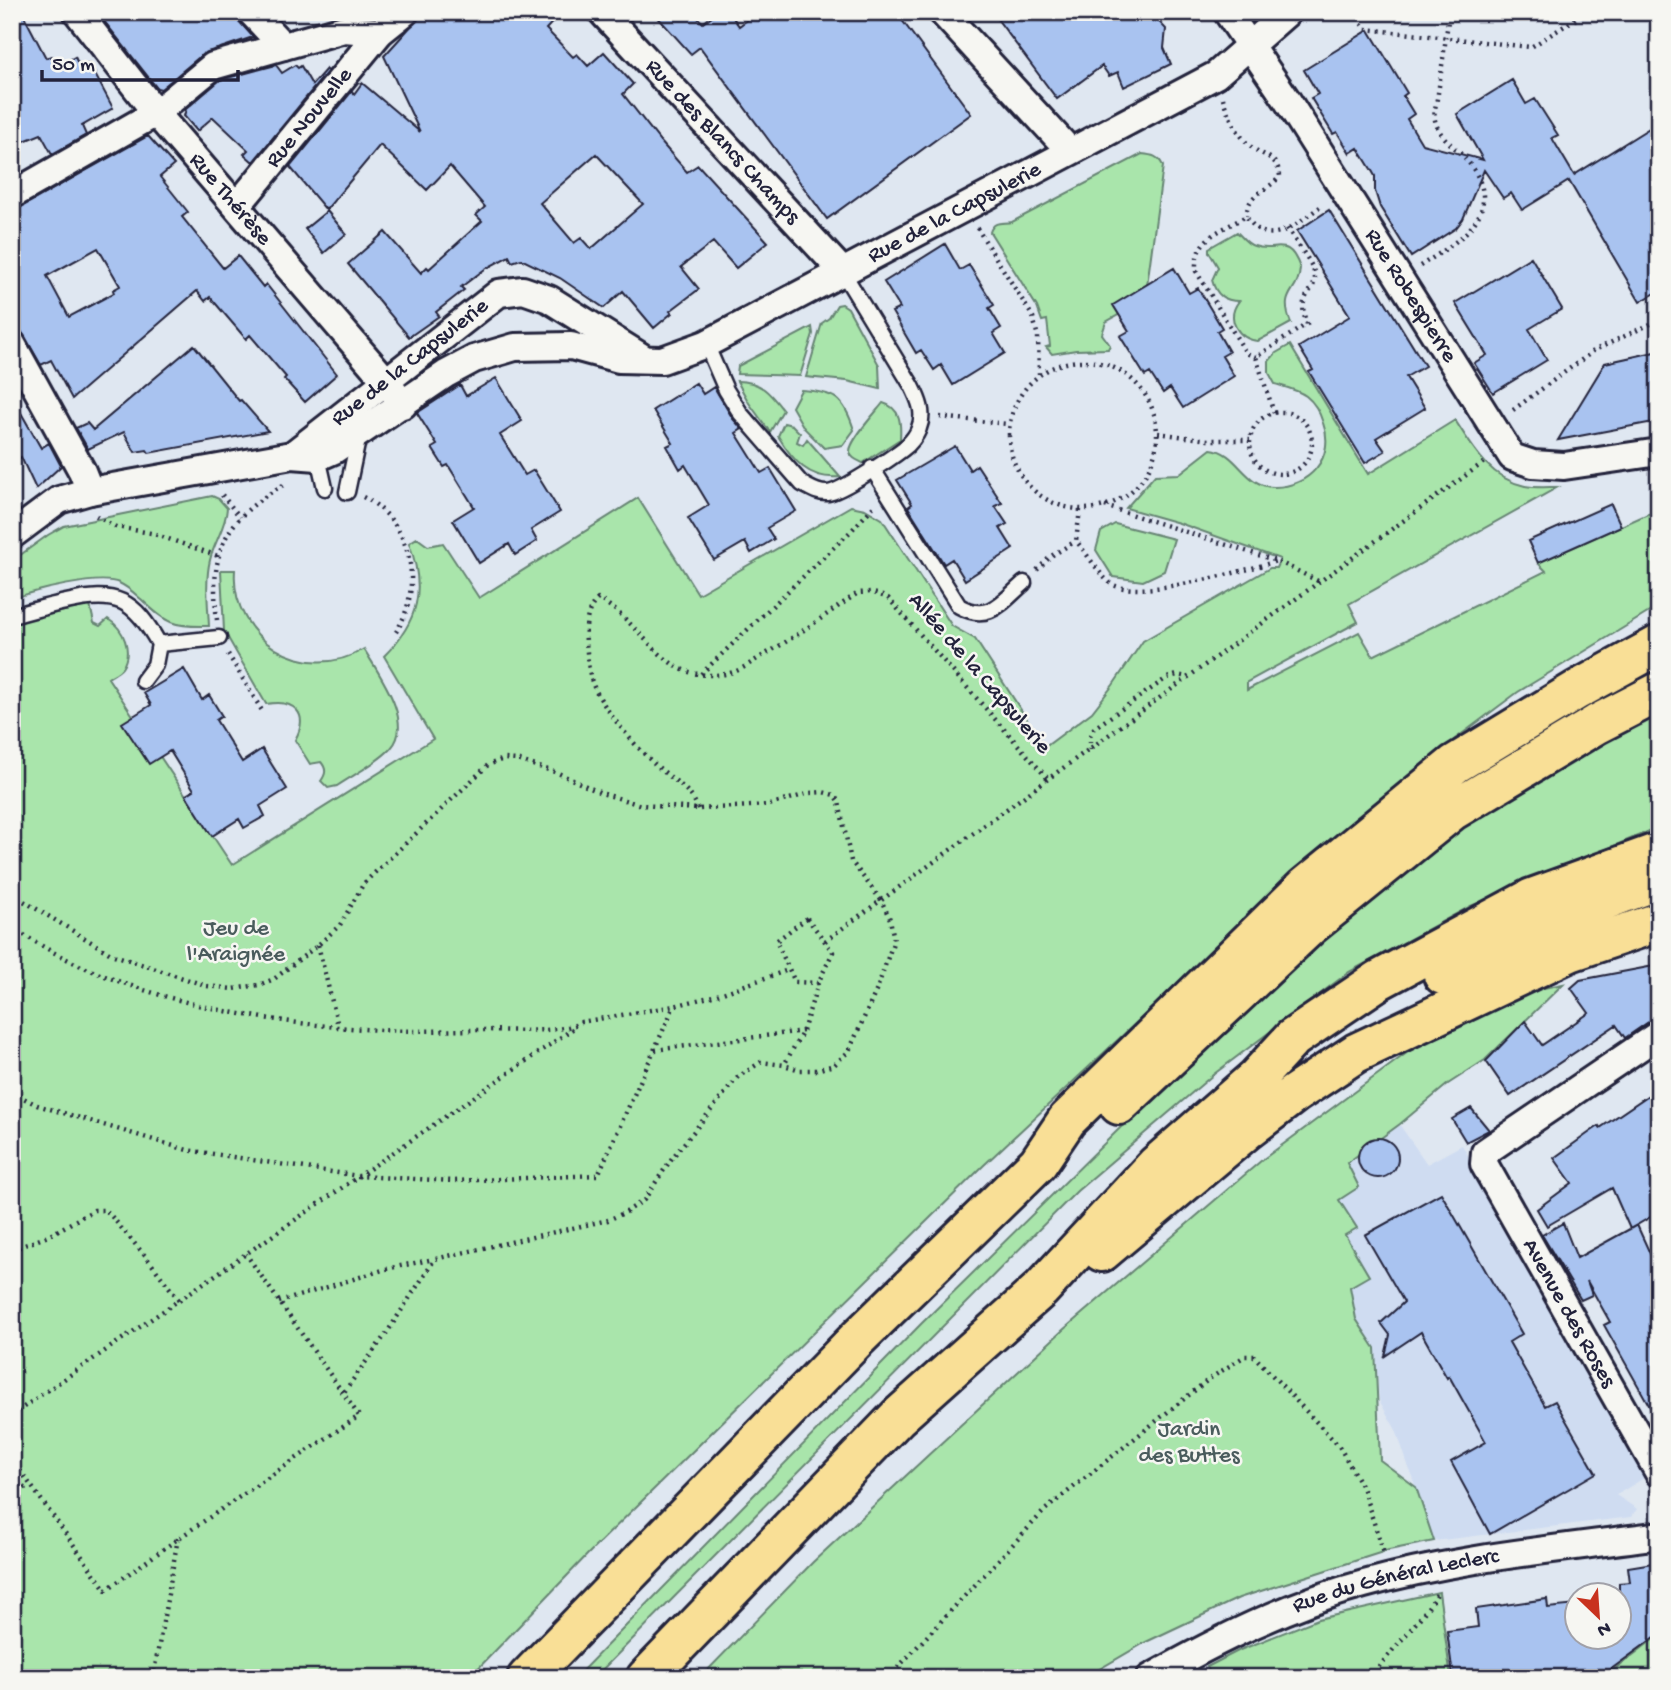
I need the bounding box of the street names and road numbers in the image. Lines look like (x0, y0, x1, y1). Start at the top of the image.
street label: Rue des Blancs Champs (639, 54, 806, 230)
street label: Rue Nouvelle (260, 61, 359, 174)
street label: Rue Thérèse (183, 147, 278, 252)
street label: Rue de la Capsulerie (863, 156, 1047, 270)
street label: Rue Robespierre (1358, 224, 1463, 369)
street label: Rue de la Capsulerie (326, 292, 495, 432)
street label: Allée de la Capsulerie (902, 588, 1057, 761)
street label: Avenue des Roses (1516, 1234, 1622, 1393)
street label: Rue du Général Leclerc (1289, 1543, 1502, 1620)

